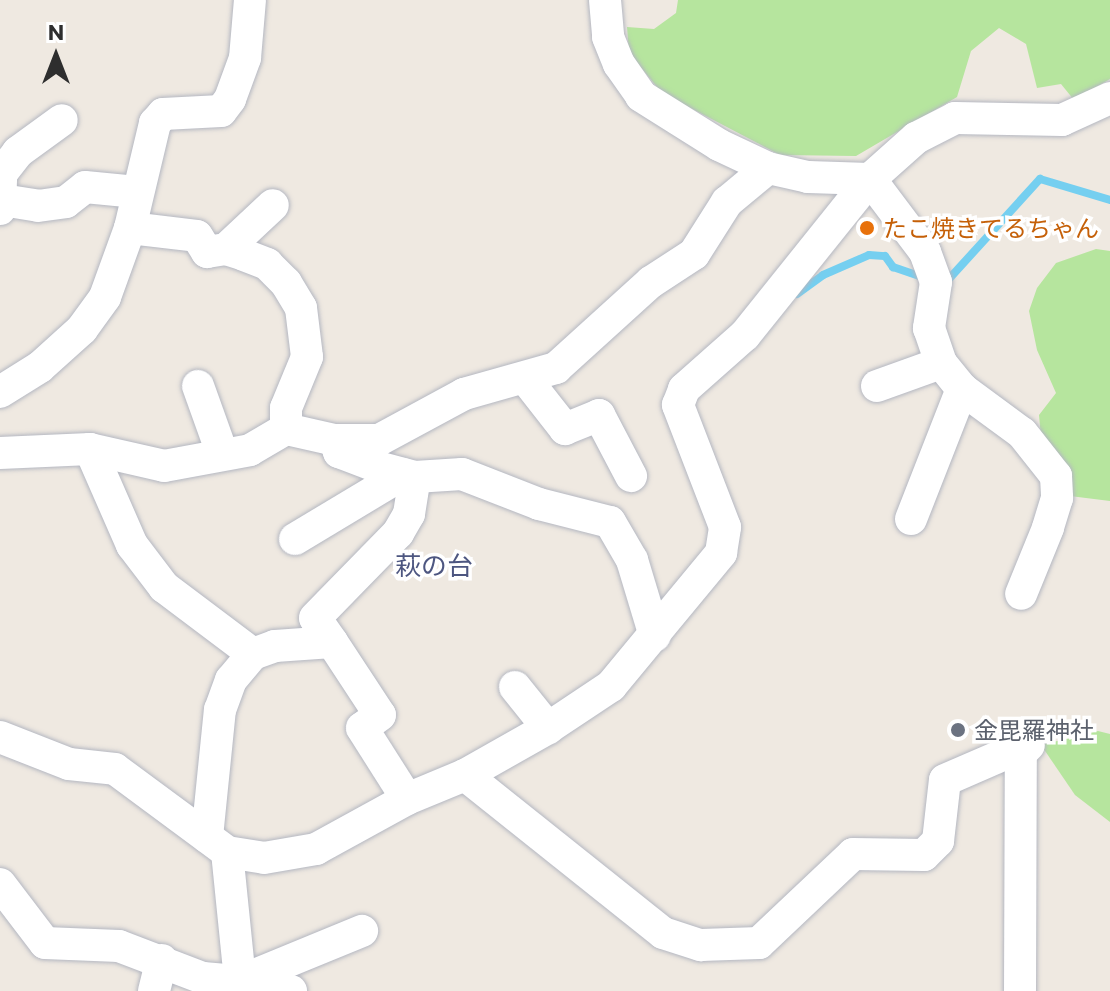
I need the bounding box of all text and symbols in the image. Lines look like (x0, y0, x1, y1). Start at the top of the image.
north arrow (16, 16, 96, 96)
text: N (48, 18, 64, 45)
place label: たこ焼きてるちゃん (883, 214, 1099, 242)
marker: たこ焼きてるちゃん (858, 219, 876, 237)
district label: 萩の台 (395, 549, 473, 581)
place label: 金毘羅神社 (974, 716, 1094, 744)
marker: 金毘羅神社 (949, 721, 967, 739)

